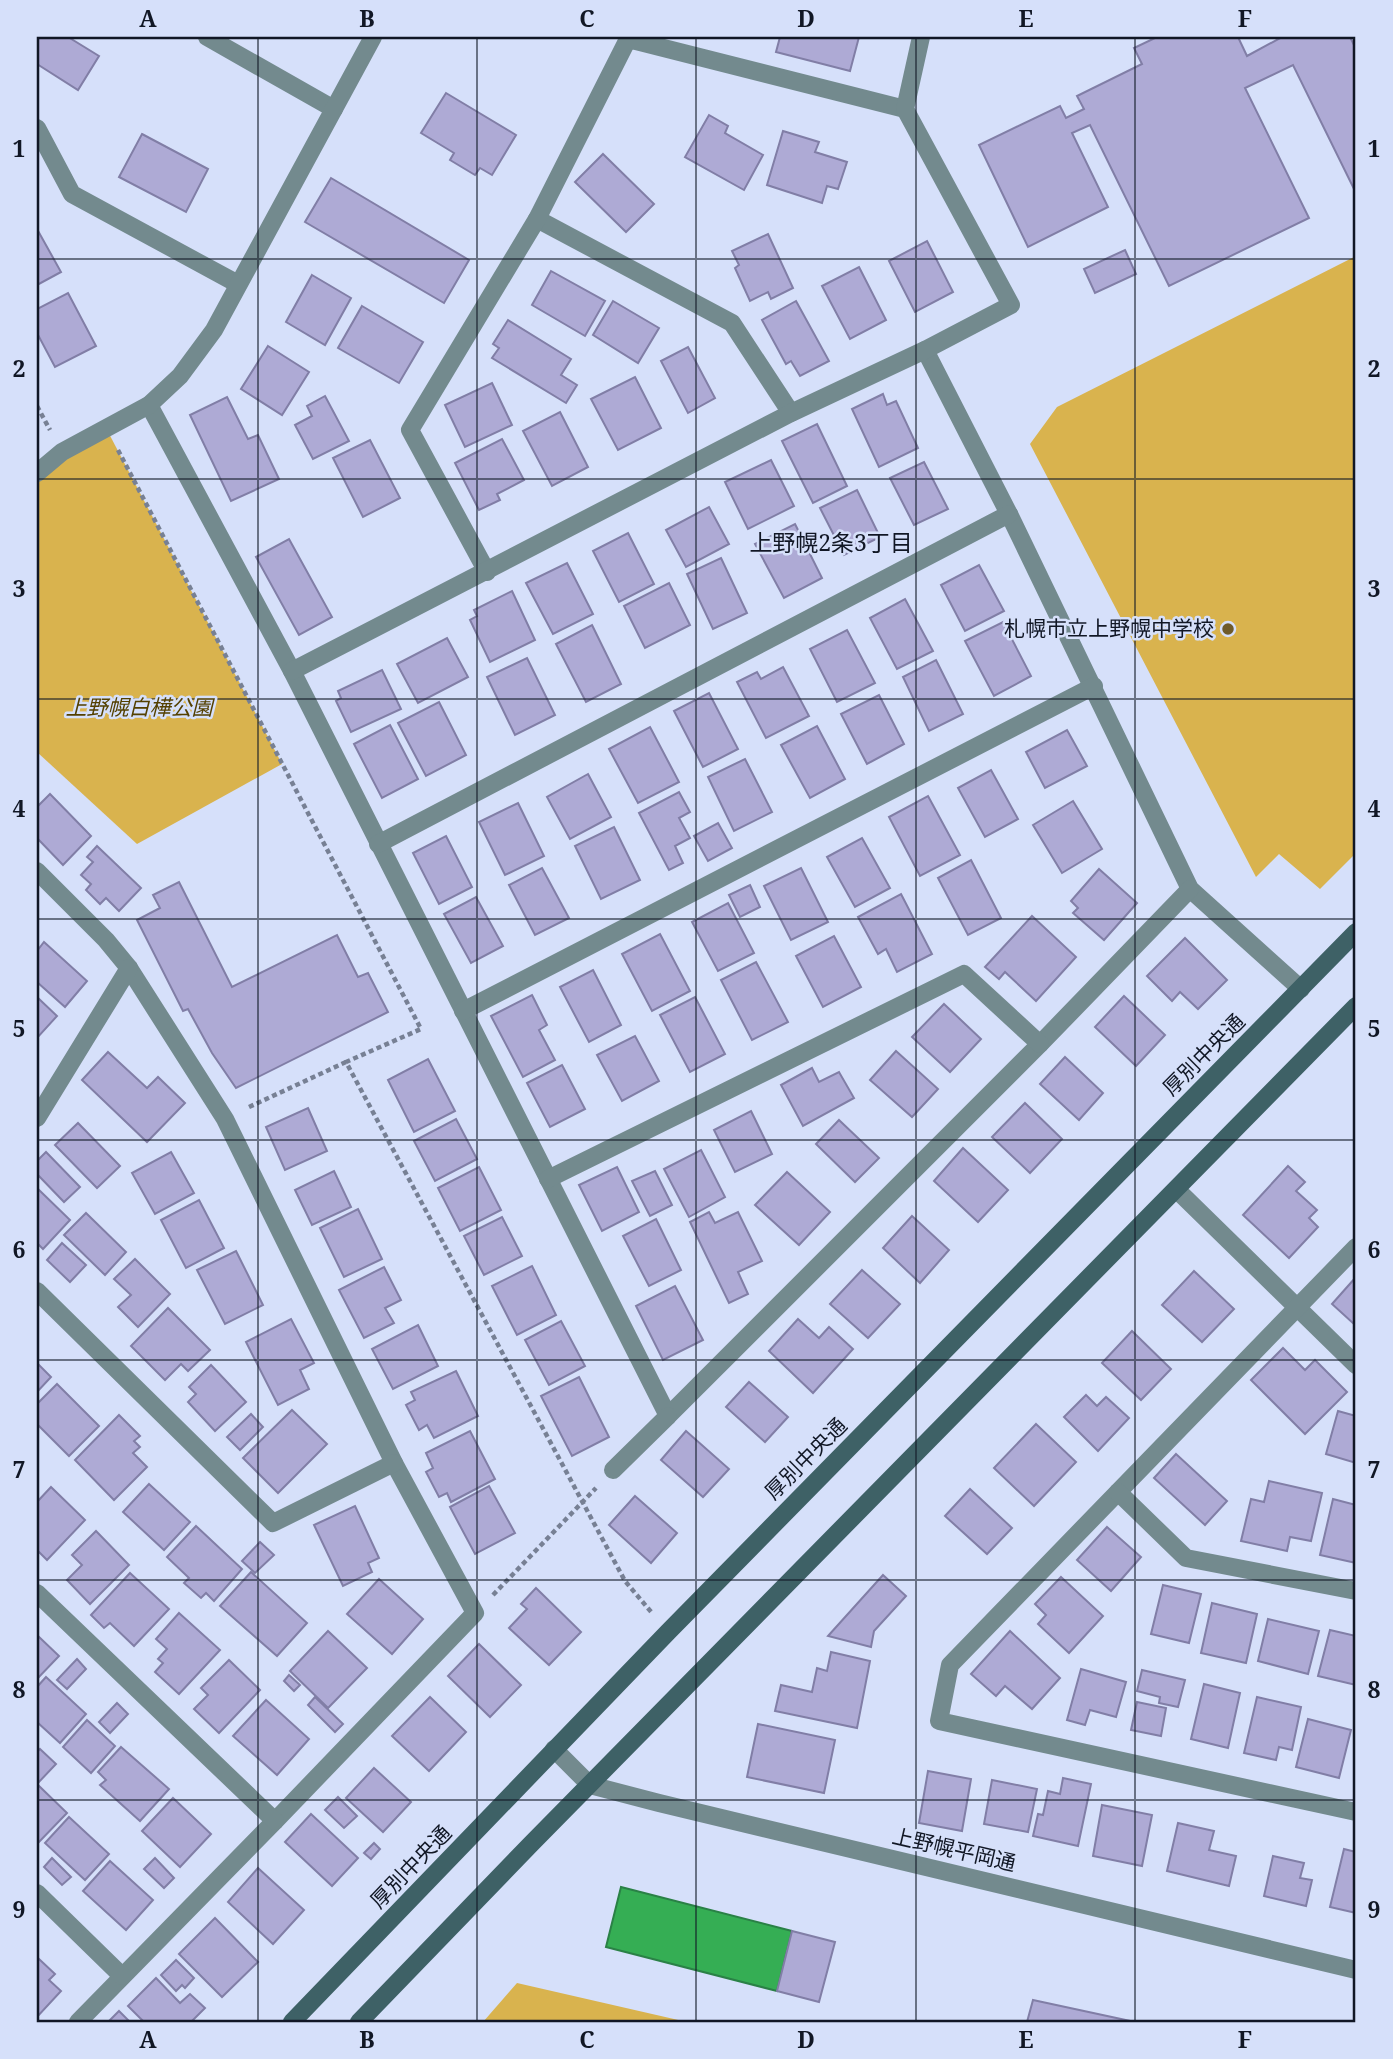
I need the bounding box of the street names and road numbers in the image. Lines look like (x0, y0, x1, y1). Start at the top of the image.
street label: 厚別中央通 (1156, 1007, 1250, 1101)
street label: 厚別中央通 (758, 1411, 852, 1505)
street label: 厚別中央通 (364, 1819, 457, 1914)
street label: 上野幌平岡通 (890, 1821, 1019, 1877)

